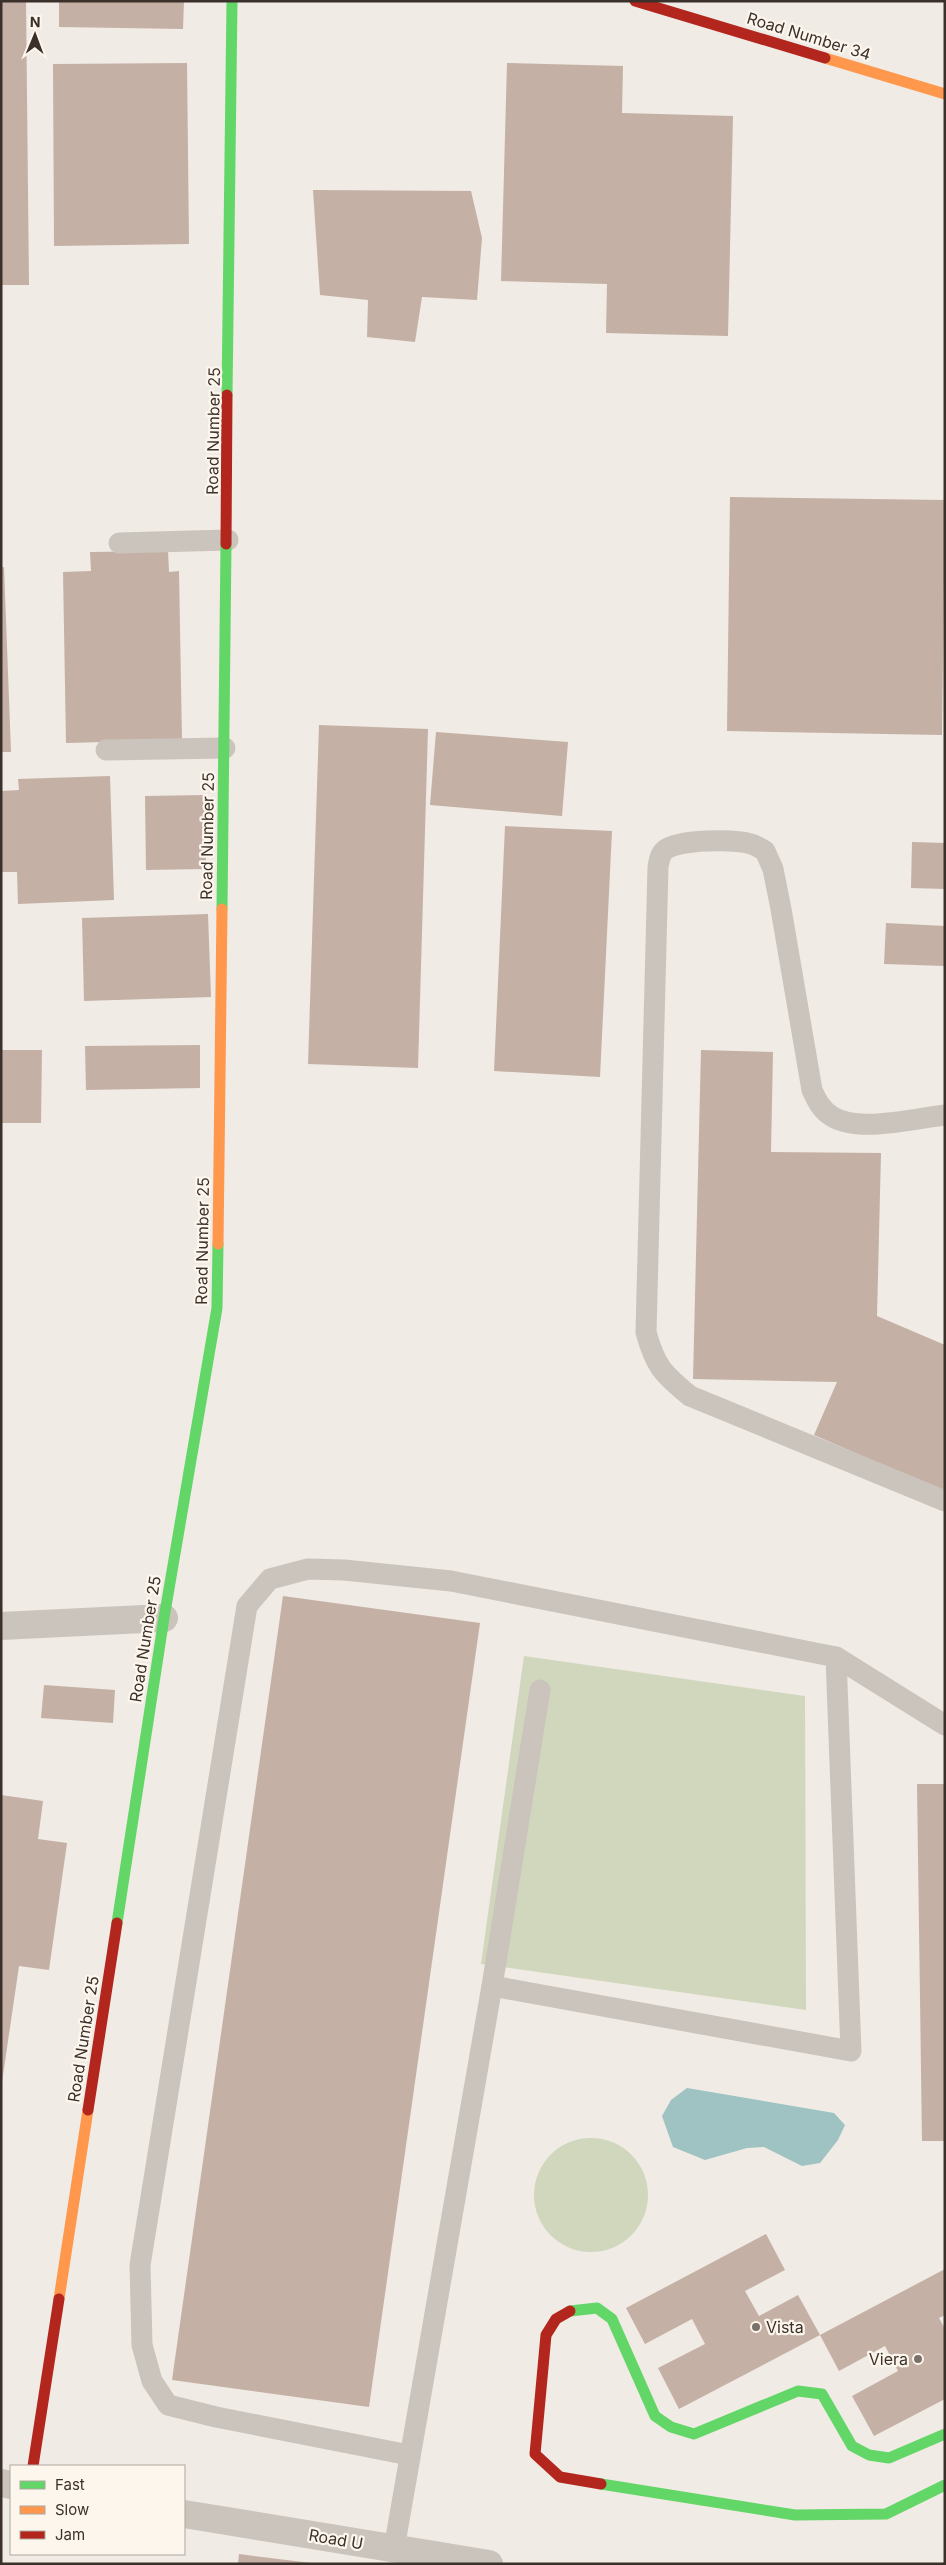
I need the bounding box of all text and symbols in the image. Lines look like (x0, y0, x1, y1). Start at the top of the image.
street label: Road Number 34 (745, 8, 873, 64)
north arrow (10, 10, 60, 60)
text: N (30, 13, 41, 30)
street label: Road Number 25 (202, 367, 224, 495)
street label: Road Number 25 (196, 772, 218, 900)
street label: Road Number 25 (191, 1177, 213, 1305)
street label: Road Number 25 (125, 1574, 165, 1704)
street label: Road Number 25 (63, 1974, 103, 2104)
place label: Vista (766, 2317, 804, 2337)
marker: Vista (750, 2321, 762, 2333)
place label: Viera (869, 2349, 908, 2369)
marker: Viera (912, 2353, 924, 2365)
legend (10, 2465, 185, 2555)
text: Fast (55, 2475, 85, 2494)
text: Slow (55, 2500, 89, 2519)
street label: Road U (307, 2524, 365, 2554)
text: Jam (55, 2525, 85, 2544)

